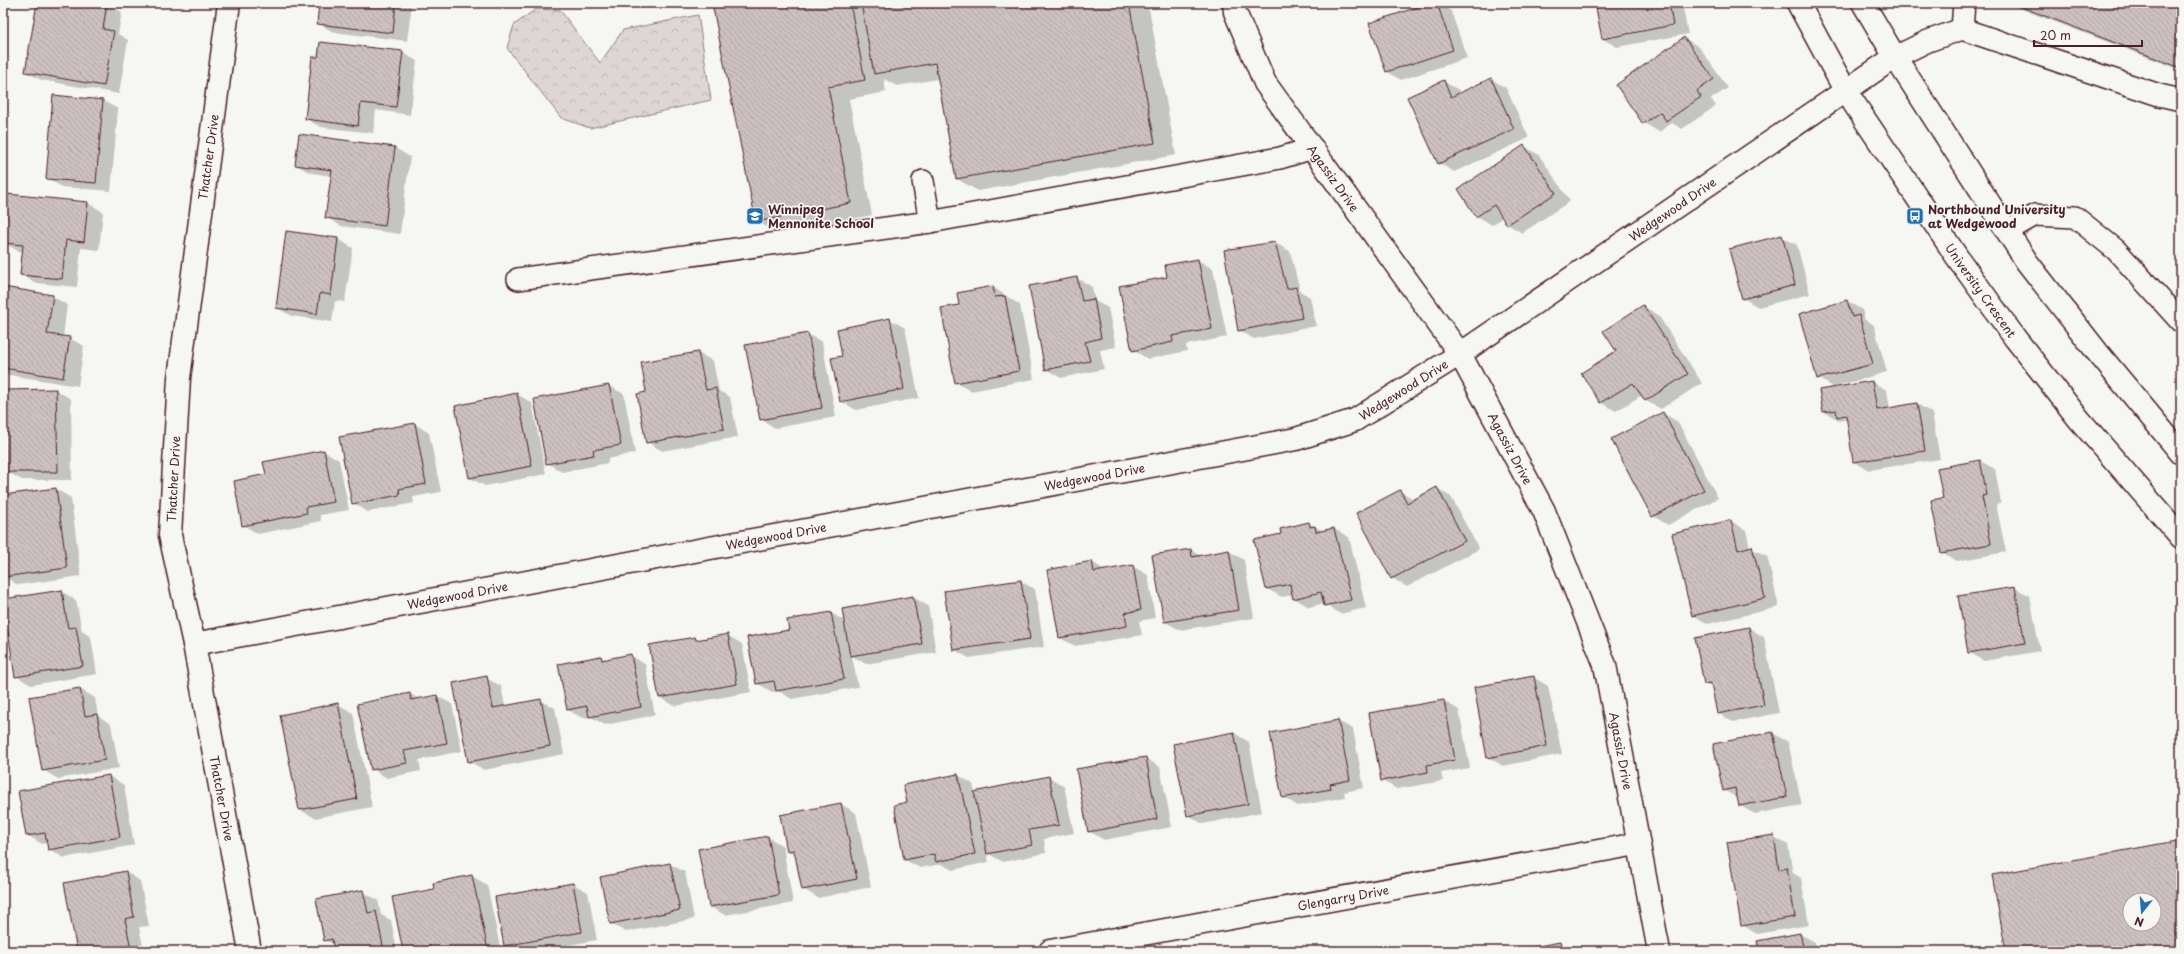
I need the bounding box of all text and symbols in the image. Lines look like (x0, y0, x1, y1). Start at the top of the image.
scale bar (2034, 22, 2142, 48)
text: 20 m (2040, 26, 2071, 44)
street label: Thatcher Drive (193, 113, 223, 201)
street label: Agassiz Drive (1303, 141, 1364, 215)
street label: Wedgewood Drive (1625, 173, 1720, 245)
place label: Winnipeg Mennonite School (768, 200, 874, 232)
place label: Northbound University at Wedgewood (1928, 200, 2066, 232)
school or university icon: Winnipeg Mennonite School (745, 206, 765, 226)
bus stop icon: Northbound University at Wedgewood (1905, 206, 1925, 226)
street label: University Crescent (1941, 240, 2021, 341)
street label: Wedgewood Drive (1355, 355, 1451, 424)
street label: Agassiz Drive (1484, 409, 1537, 487)
street label: Thatcher Drive (162, 435, 184, 523)
street label: Wedgewood Drive (1043, 458, 1146, 495)
street label: Wedgewood Drive (724, 518, 828, 554)
street label: Wedgewood Drive (406, 577, 509, 613)
street label: Agassiz Drive (1605, 710, 1637, 791)
street label: Thatcher Drive (206, 754, 239, 843)
street label: Glengarry Drive (1296, 880, 1390, 915)
north arrow (2122, 892, 2162, 932)
text: N (2132, 913, 2146, 931)

